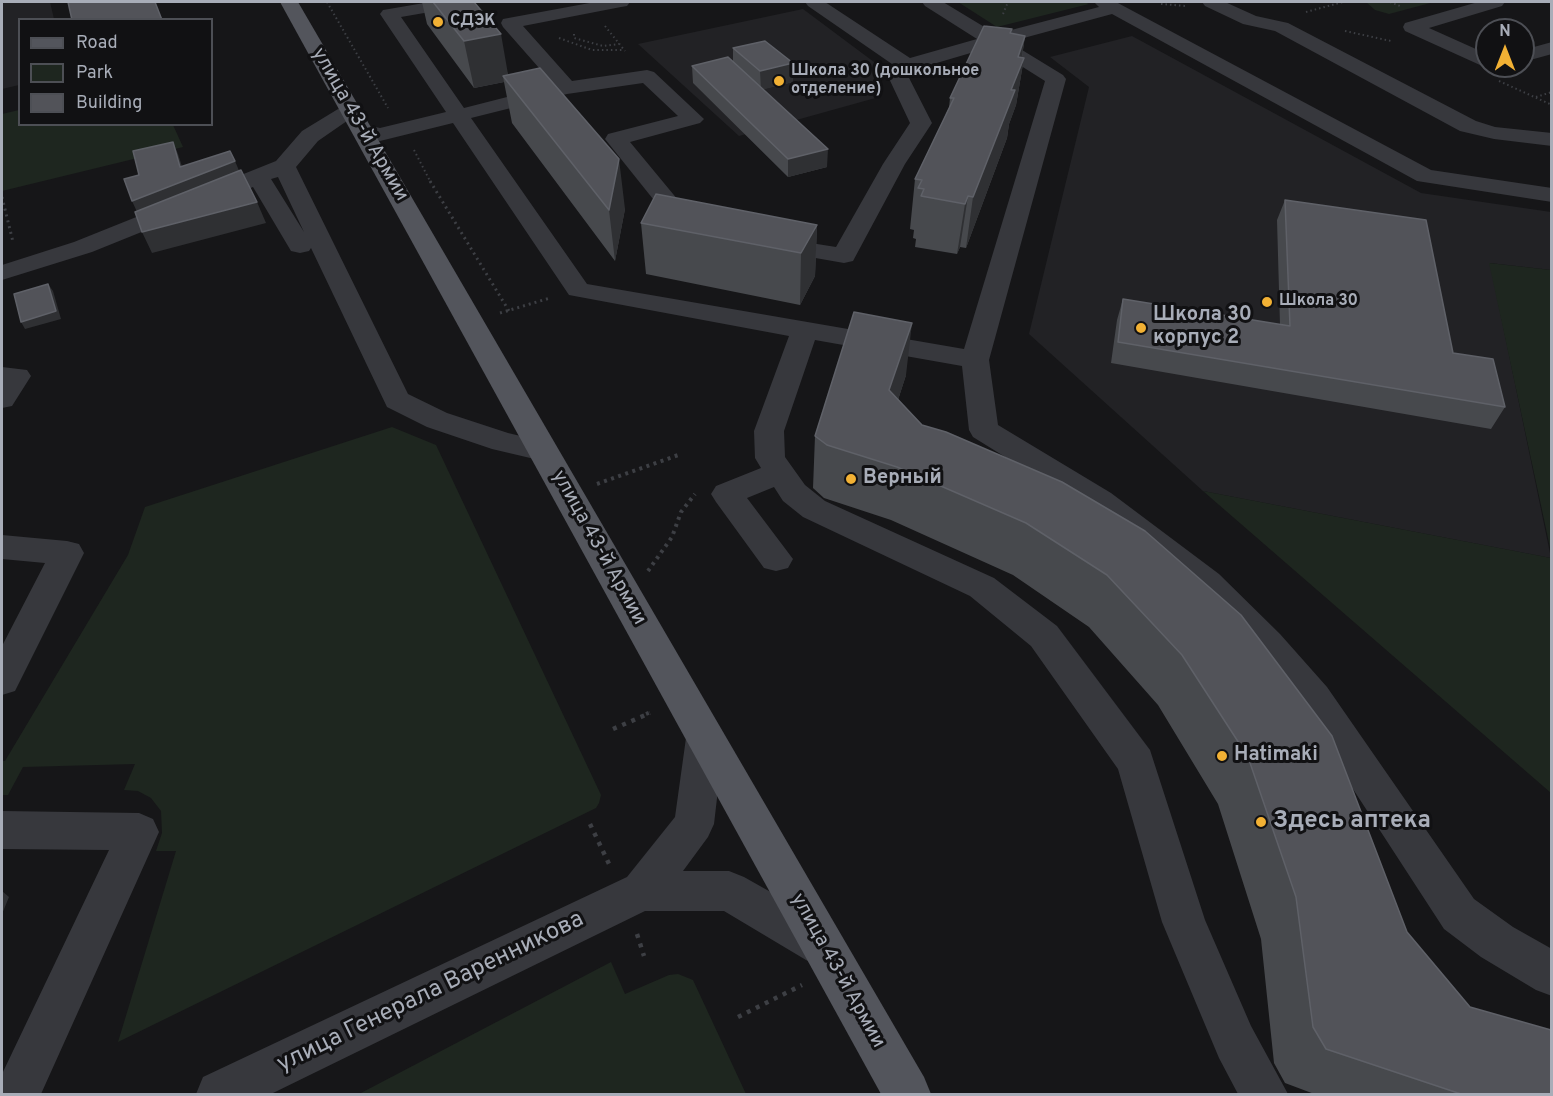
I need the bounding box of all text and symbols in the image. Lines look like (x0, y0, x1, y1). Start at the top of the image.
place label: СДЭК (450, 12, 496, 32)
marker: СДЭК (431, 15, 445, 29)
legend (18, 18, 213, 126)
north arrow (1475, 18, 1535, 78)
text: N (1499, 22, 1511, 42)
text: Road (76, 32, 118, 55)
street label: улица 43-й Армии (305, 44, 413, 206)
text: Park (76, 62, 113, 85)
place label: Школа 30 (дошкольное отделение) (791, 62, 979, 100)
marker: Школа 30 (дошкольное отделение) (772, 74, 786, 88)
text: Building (76, 92, 142, 115)
place label: Школа 30 (1279, 292, 1358, 312)
marker: Школа 30 (1260, 295, 1274, 309)
place label: Школа 30 корпус 2 (1153, 304, 1252, 351)
marker: Школа 30 корпус 2 (1134, 321, 1148, 335)
street label: улица 43-й Армии (545, 466, 651, 630)
place label: Верный (863, 467, 942, 491)
marker: Верный (844, 472, 858, 486)
place label: Hatimaki (1234, 744, 1318, 768)
marker: Hatimaki (1215, 749, 1229, 763)
place label: Здесь аптека (1273, 808, 1431, 836)
marker: Здесь аптека (1254, 815, 1268, 829)
street label: улица 43-й Армии (784, 889, 890, 1053)
street label: улица Генерала Варенникова (273, 906, 589, 1080)

